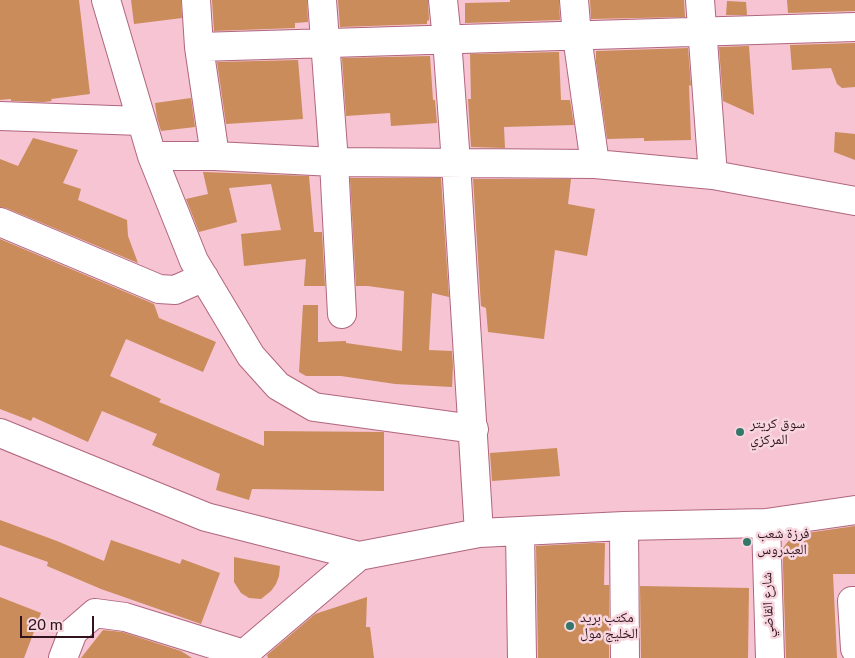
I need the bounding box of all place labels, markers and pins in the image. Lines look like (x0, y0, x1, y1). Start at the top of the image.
place label: سوق كريتر المركزي (750, 416, 805, 448)
marker: سوق كريتر المركزي (734, 426, 746, 438)
place label: فرزة شعب العيدروس (757, 526, 809, 558)
marker: فرزة شعب العيدروس (741, 536, 753, 548)
place label: مكتب بريد الخليج مول (580, 610, 638, 642)
marker: مكتب بريد الخليج مول (564, 620, 576, 632)

